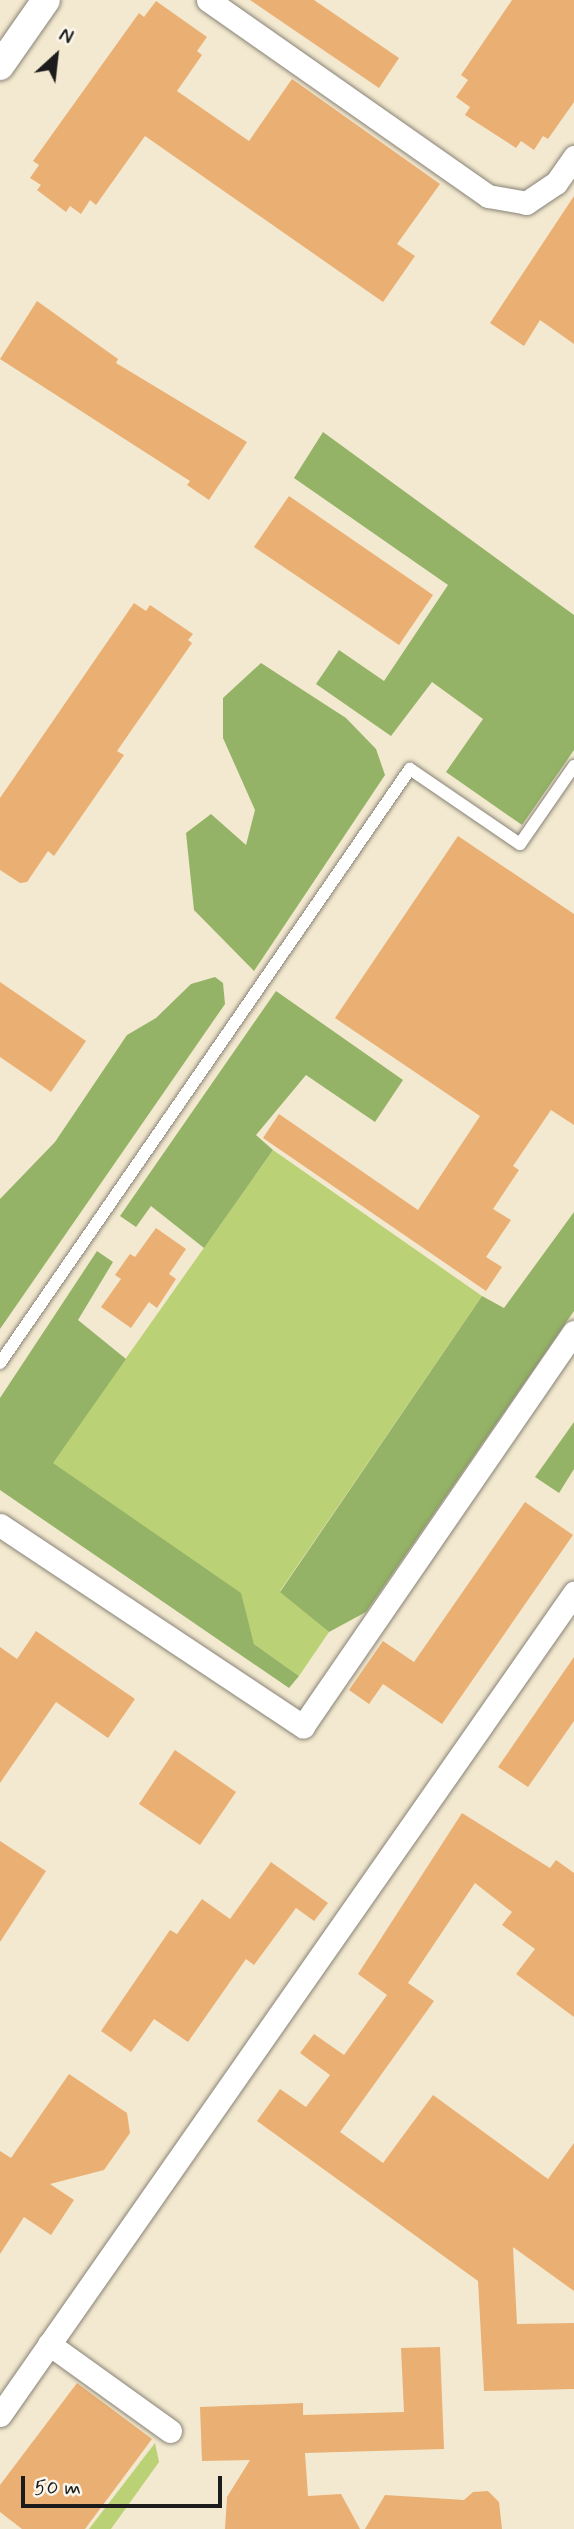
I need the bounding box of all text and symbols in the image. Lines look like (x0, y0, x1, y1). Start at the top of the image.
north arrow (21, 21, 91, 91)
text: N (54, 23, 77, 51)
scale bar (24, 2462, 226, 2506)
text: 50 m (34, 2474, 81, 2502)

